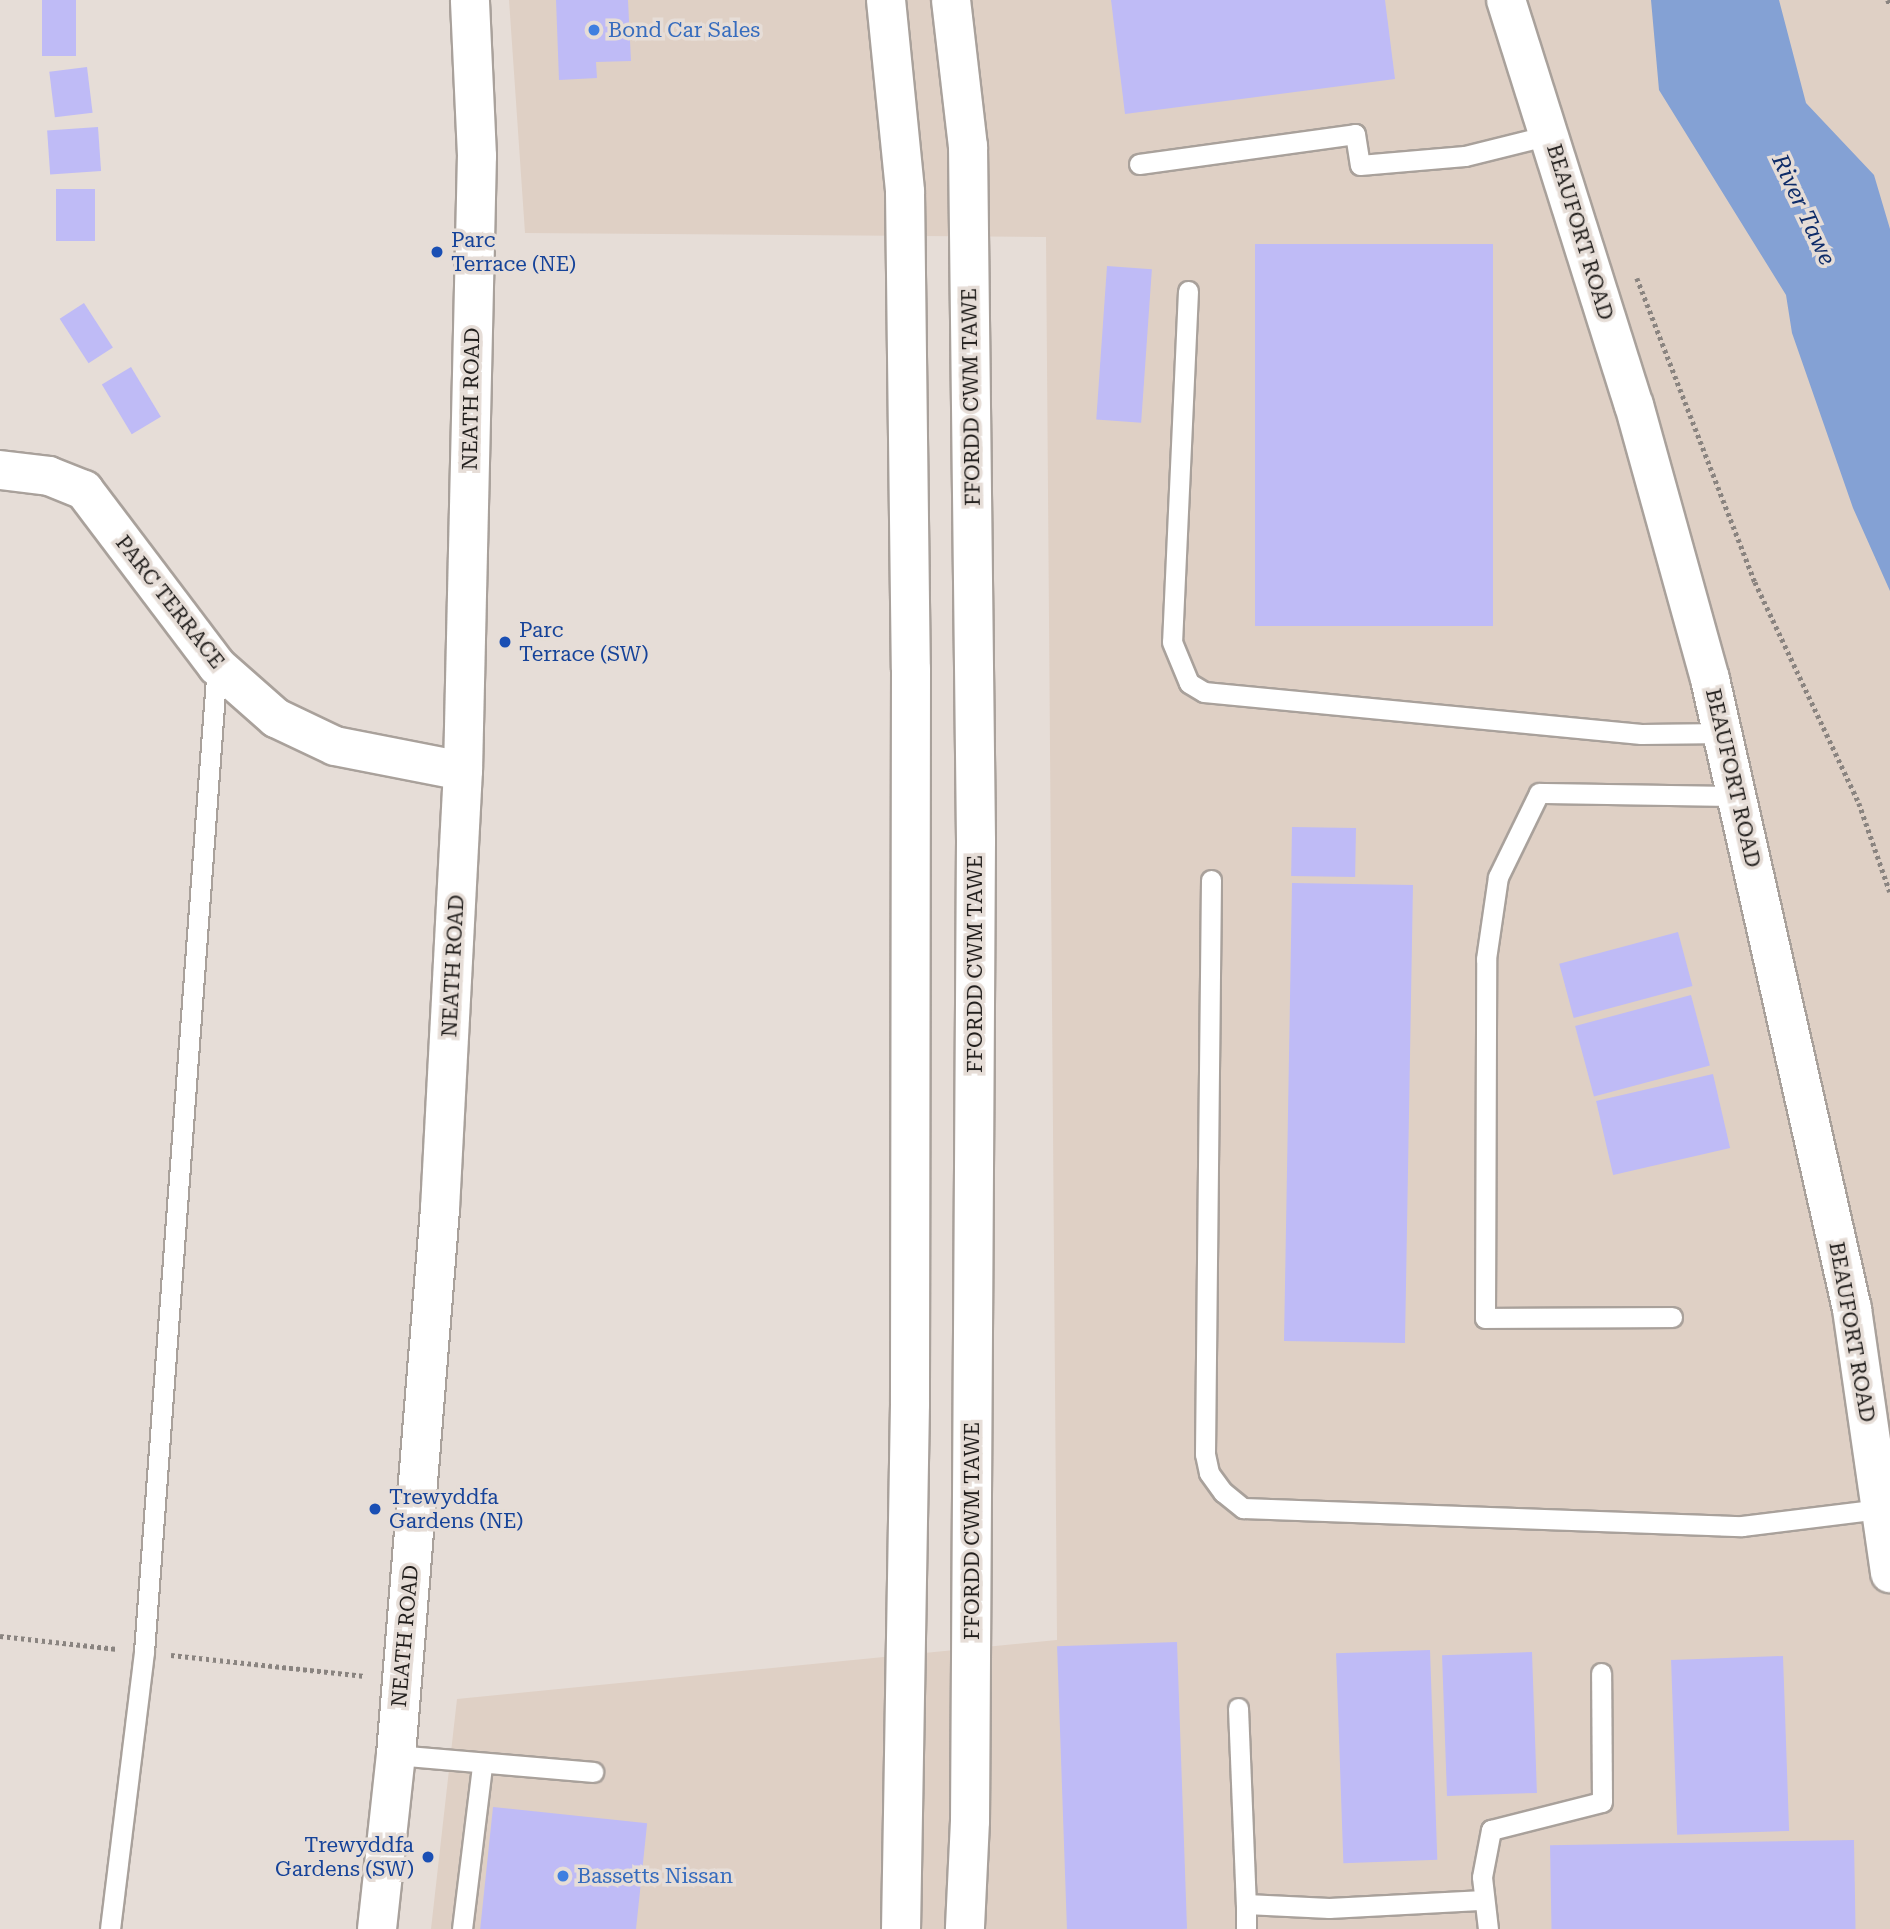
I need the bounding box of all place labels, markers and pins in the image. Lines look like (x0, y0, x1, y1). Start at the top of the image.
place label: Bond Car Sales (608, 17, 760, 43)
marker: Bond Car Sales (586, 22, 602, 38)
place label: Parc Terrace (NE) (451, 227, 576, 277)
marker: Parc Terrace (NE) (429, 244, 445, 260)
place label: Parc Terrace (SW) (519, 617, 649, 667)
marker: Parc Terrace (SW) (497, 634, 513, 650)
place label: Trewyddfa Gardens (NE) (389, 1484, 523, 1534)
marker: Trewyddfa Gardens (NE) (367, 1501, 383, 1517)
place label: Trewyddfa Gardens (SW) (275, 1832, 414, 1882)
marker: Trewyddfa Gardens (SW) (420, 1849, 436, 1865)
place label: Bassetts Nissan (577, 1863, 733, 1889)
marker: Bassetts Nissan (555, 1868, 571, 1884)

